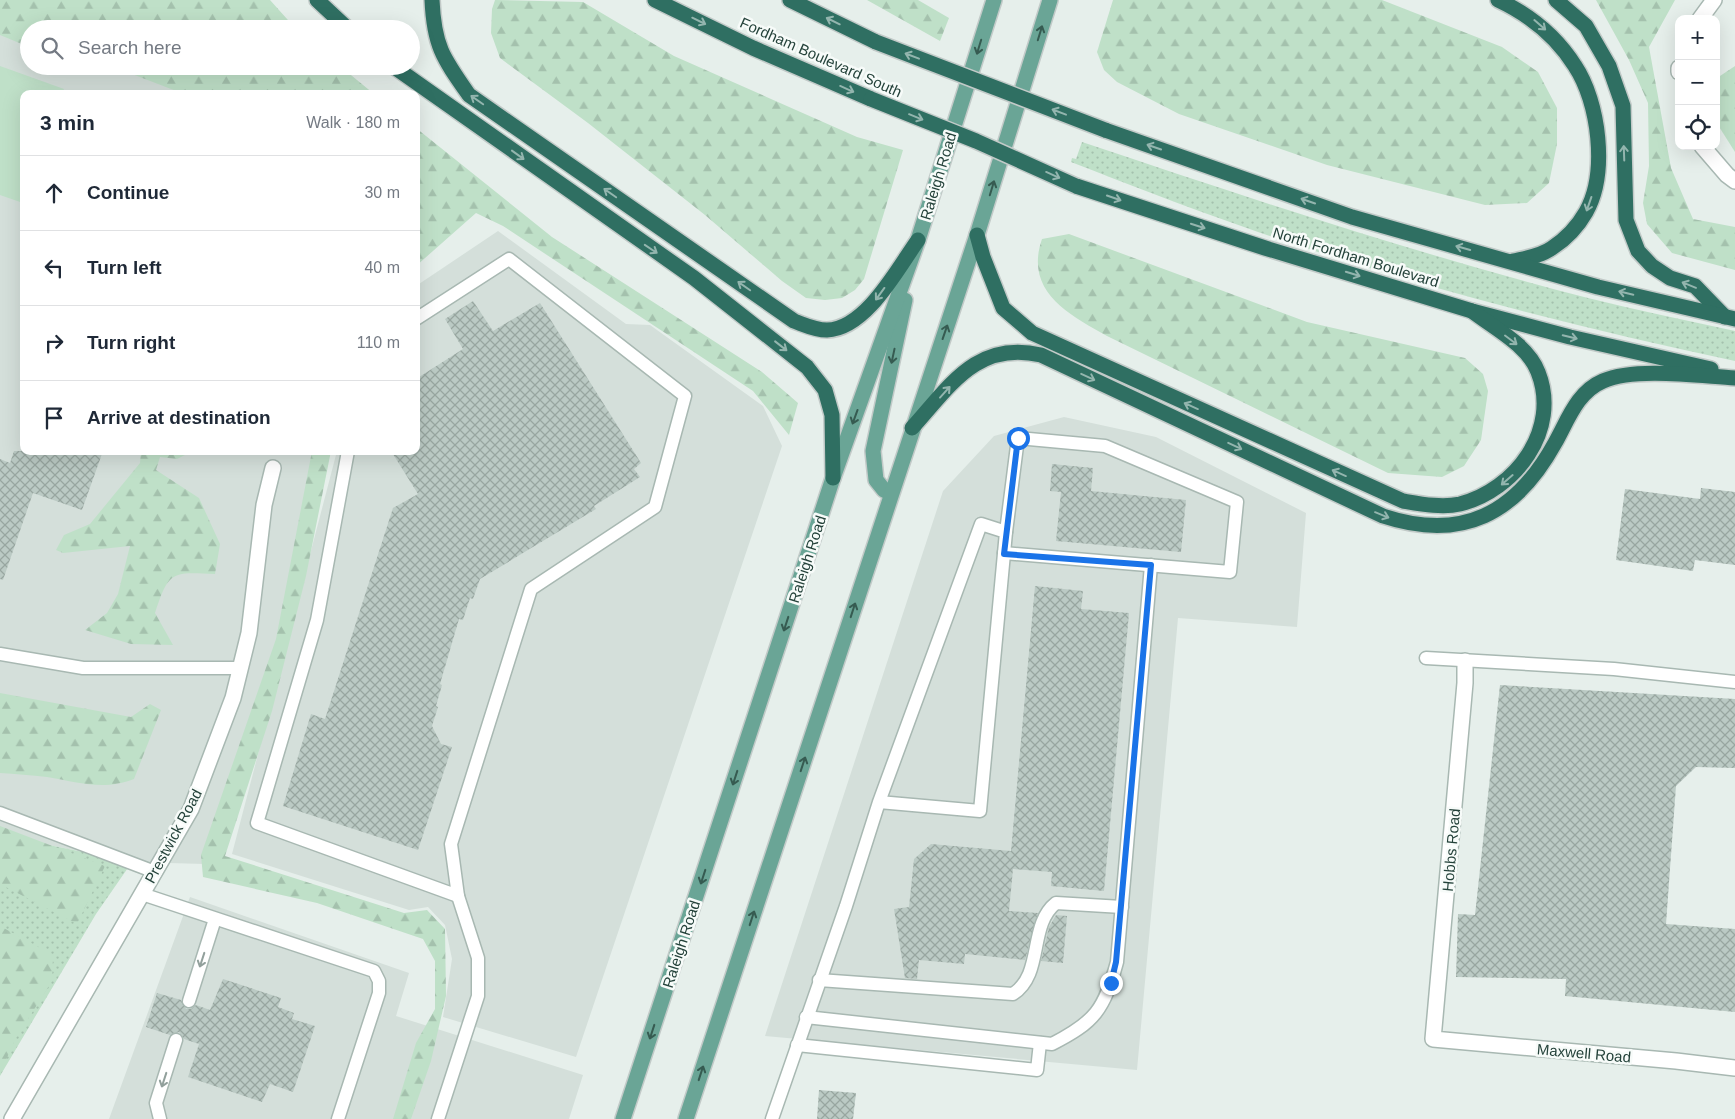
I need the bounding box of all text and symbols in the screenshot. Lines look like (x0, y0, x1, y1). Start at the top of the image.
street label: Fordham Boulevard South (738, 14, 904, 100)
map controls (1675, 15, 1720, 150)
button: + (1675, 15, 1720, 60)
one-way arrow (826, 16, 841, 25)
one-way arrow (691, 17, 706, 27)
search box (20, 20, 420, 75)
one-way arrow (1533, 20, 1546, 31)
one-way arrow (1035, 26, 1045, 42)
icon: search (38, 34, 66, 62)
text: Search here (78, 37, 182, 58)
one-way arrow (974, 38, 984, 54)
one-way arrow (905, 50, 920, 59)
button: − (1675, 60, 1720, 105)
one-way arrow (839, 84, 854, 94)
one-way arrow (470, 95, 484, 105)
button: locate (1675, 105, 1720, 150)
one-way arrow (1052, 107, 1067, 116)
text: 3 min (40, 111, 95, 134)
one-way arrow (908, 113, 923, 123)
text: Walk · 180 m (306, 114, 400, 131)
street label: Raleigh Road (917, 130, 959, 222)
one-way arrow (1147, 142, 1163, 151)
one-way arrow (1620, 145, 1629, 161)
one-way arrow (511, 150, 525, 160)
one-way arrow (1045, 171, 1060, 181)
icon: ahead (40, 179, 68, 207)
one-way arrow (987, 181, 997, 197)
text: Continue (87, 182, 169, 203)
text: 30 m (364, 184, 400, 201)
one-way arrow (603, 188, 617, 198)
one-way arrow (1105, 194, 1121, 203)
one-way arrow (1301, 196, 1316, 205)
one-way arrow (1584, 196, 1593, 211)
one-way arrow (1189, 221, 1205, 231)
street label: North Fordham Boulevard (1271, 224, 1441, 290)
one-way arrow (644, 243, 658, 254)
one-way arrow (1456, 243, 1472, 253)
icon: left (40, 254, 68, 282)
text: Turn left (87, 257, 162, 278)
text: 40 m (364, 259, 400, 276)
one-way arrow (1344, 270, 1360, 280)
one-way arrow (1682, 279, 1697, 289)
one-way arrow (737, 281, 751, 291)
one-way arrow (875, 286, 885, 300)
one-way arrow (1619, 288, 1635, 297)
one-way arrow (940, 324, 950, 340)
icon: right (40, 329, 68, 357)
text: Turn right (87, 332, 175, 353)
one-way arrow (1561, 333, 1577, 342)
text: 110 m (357, 334, 400, 351)
one-way arrow (1504, 335, 1518, 345)
one-way arrow (774, 341, 787, 352)
one-way arrow (888, 347, 897, 363)
one-way arrow (1080, 373, 1095, 382)
one-way arrow (939, 385, 951, 398)
one-way arrow (1184, 400, 1199, 410)
icon: arrive (40, 404, 68, 432)
text: Arrive at destination (87, 407, 271, 428)
one-way arrow (850, 409, 859, 425)
route start (1007, 427, 1030, 450)
one-way arrow (1227, 442, 1242, 451)
one-way arrow (1332, 467, 1347, 477)
one-way arrow (1500, 475, 1513, 486)
one-way arrow (1374, 511, 1389, 520)
street label: Raleigh Road (785, 513, 829, 605)
one-way arrow (849, 602, 858, 618)
one-way arrow (780, 615, 790, 631)
one-way arrow (798, 756, 808, 772)
one-way arrow (730, 770, 739, 786)
street label: Prestwick Road (141, 786, 205, 886)
street label: Hobbs Road (1439, 808, 1463, 892)
one-way arrow (697, 869, 707, 885)
street label: Raleigh Road (659, 898, 703, 990)
one-way arrow (748, 911, 757, 927)
one-way arrow (196, 951, 206, 967)
route end (1100, 972, 1123, 995)
one-way arrow (646, 1023, 656, 1039)
street label: Maxwell Road (1536, 1040, 1632, 1066)
one-way arrow (697, 1065, 706, 1081)
one-way arrow (158, 1071, 168, 1087)

